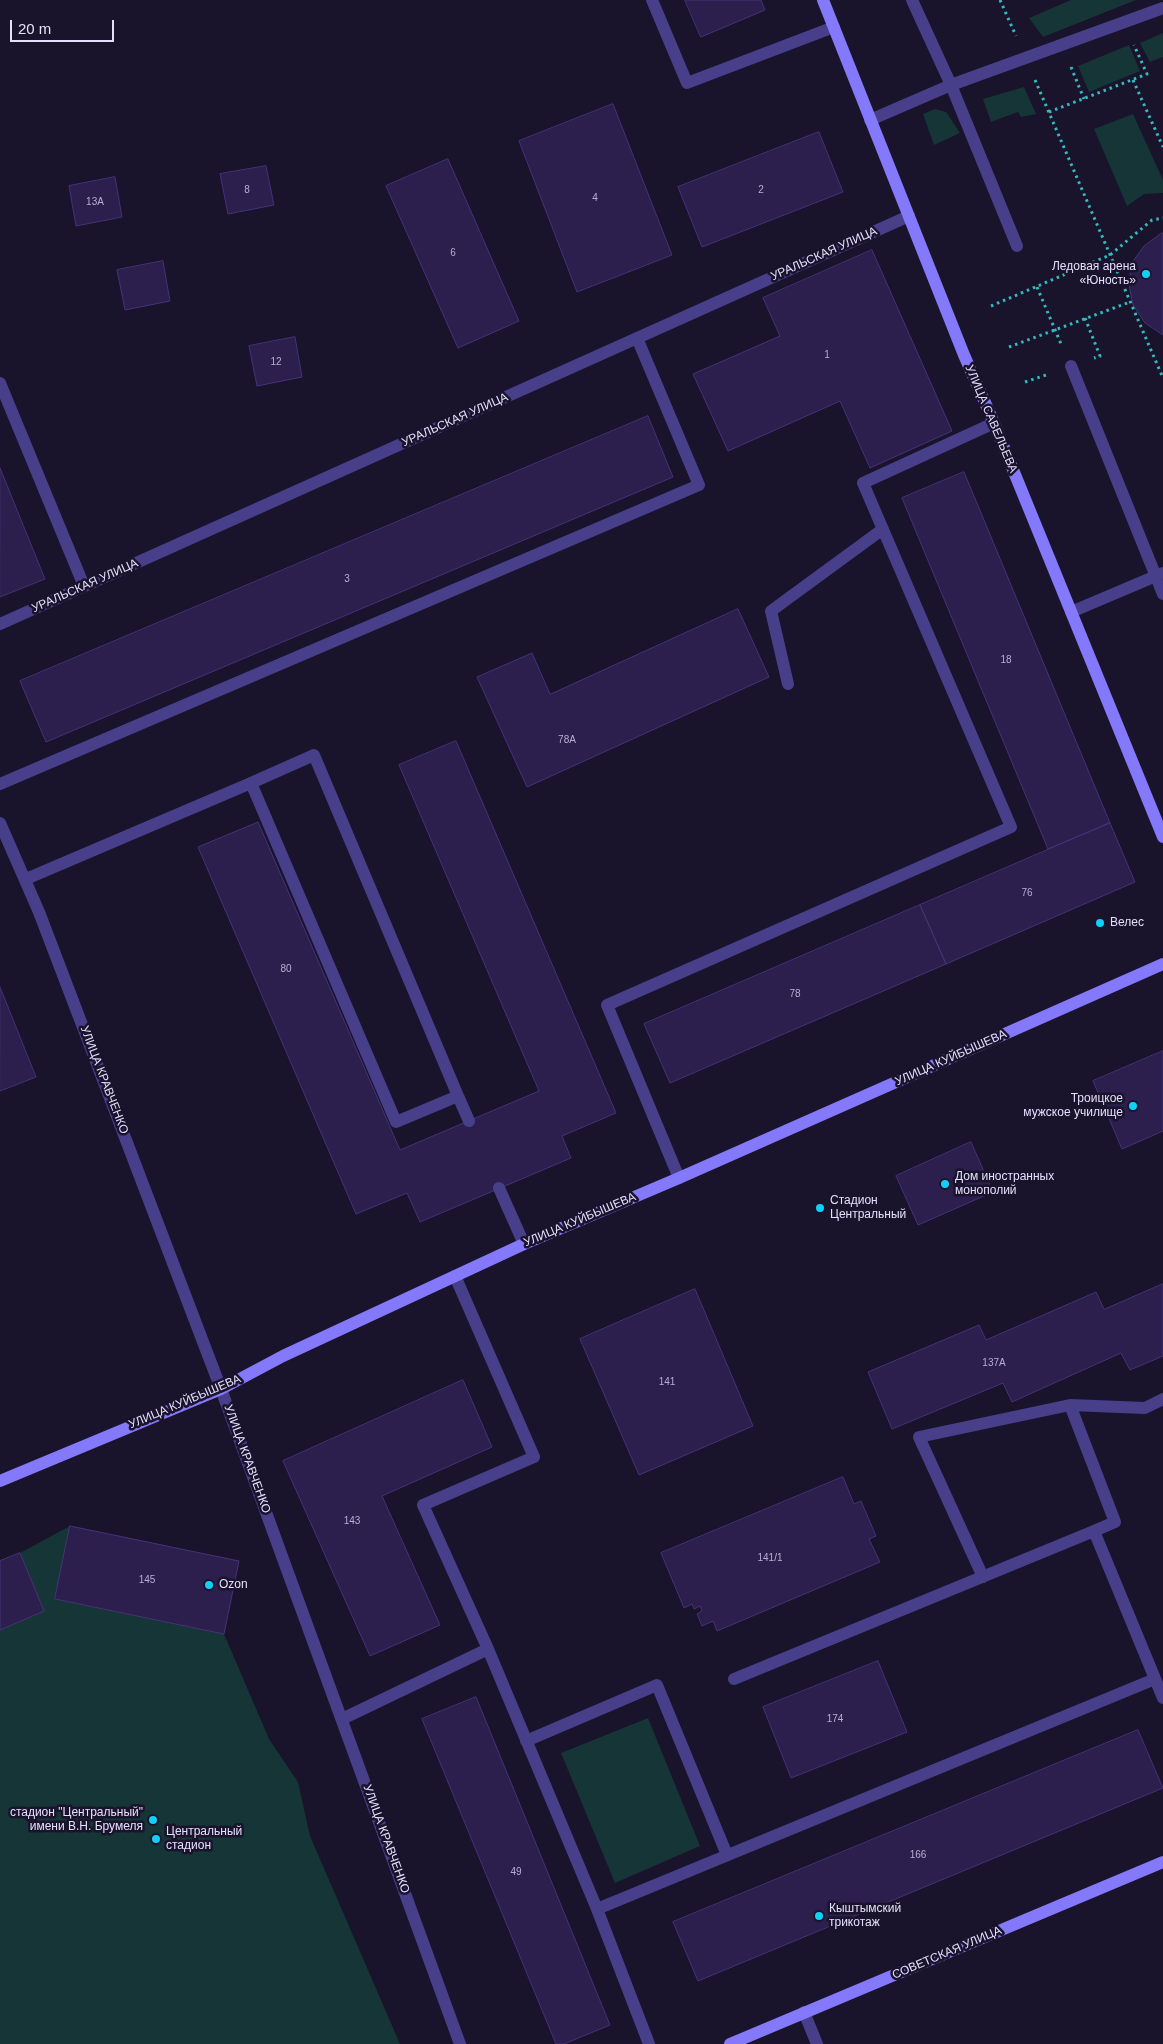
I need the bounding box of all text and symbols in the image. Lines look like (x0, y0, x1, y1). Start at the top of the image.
scale bar (12, 10, 116, 42)
text: 20 m (18, 20, 51, 37)
house number: 8 (244, 184, 250, 196)
house number: 2 (758, 184, 764, 196)
house number: 4 (592, 192, 598, 204)
house number: 13А (86, 196, 104, 208)
street label: УРАЛЬСКАЯ УЛИЦА (769, 224, 879, 284)
house number: 6 (450, 247, 456, 259)
place label: Ледовая арена «Юность» (1052, 260, 1136, 288)
marker: Ледовая арена «Юность» (1140, 268, 1152, 280)
house number: 1 (824, 349, 830, 361)
house number: 12 (270, 356, 282, 368)
street label: УЛИЦА САВЕЛЬЕВА (962, 363, 1020, 475)
street label: УРАЛЬСКАЯ УЛИЦА (400, 390, 510, 450)
street label: УРАЛЬСКАЯ УЛИЦА (30, 556, 140, 616)
house number: 3 (344, 573, 350, 585)
house number: 18 (1000, 654, 1012, 666)
house number: 78А (558, 734, 576, 746)
house number: 76 (1021, 887, 1033, 899)
place label: Велес (1110, 916, 1144, 930)
marker: Велес (1094, 917, 1106, 929)
house number: 80 (280, 963, 292, 975)
house number: 78 (789, 988, 801, 1000)
street label: УЛИЦА КРАВЧЕНКО (77, 1024, 131, 1136)
street label: УЛИЦА КУЙБЫШЕВА (893, 1027, 1009, 1089)
place label: Троицкое мужское училище (1023, 1092, 1123, 1120)
marker: Троицкое мужское училище (1127, 1100, 1139, 1112)
place label: Дом иностранных монополий (955, 1170, 1054, 1198)
marker: Дом иностранных монополий (939, 1178, 951, 1190)
street label: УЛИЦА КУЙБЫШЕВА (522, 1190, 638, 1250)
place label: Стадион Центральный (830, 1194, 906, 1222)
marker: Стадион Центральный (814, 1202, 826, 1214)
house number: 137А (982, 1357, 1006, 1369)
street label: УЛИЦА КУЙБЫШЕВА (127, 1372, 243, 1432)
house number: 141 (659, 1376, 675, 1388)
street label: УЛИЦА КРАВЧЕНКО (221, 1403, 273, 1515)
house number: 143 (344, 1515, 360, 1527)
house number: 141/1 (757, 1552, 783, 1564)
house number: 145 (139, 1574, 155, 1586)
place label: Ozon (219, 1578, 248, 1592)
marker: Ozon (203, 1579, 215, 1591)
house number: 174 (827, 1713, 843, 1725)
street label: УЛИЦА КРАВЧЕНКО (360, 1783, 412, 1895)
place label: стадион "Центральный" имени В.Н. Брумеля (10, 1806, 143, 1834)
marker: стадион "Центральный" имени В.Н. Брумеля (147, 1814, 159, 1826)
place label: Центральный стадион (166, 1825, 242, 1853)
marker: Центральный стадион (150, 1833, 162, 1845)
house number: 166 (910, 1849, 926, 1861)
house number: 49 (510, 1866, 522, 1878)
place label: Кыштымский трикотаж (829, 1902, 901, 1930)
marker: Кыштымский трикотаж (813, 1910, 825, 1922)
street label: СОВЕТСКАЯ УЛИЦА (890, 1923, 1004, 1983)

